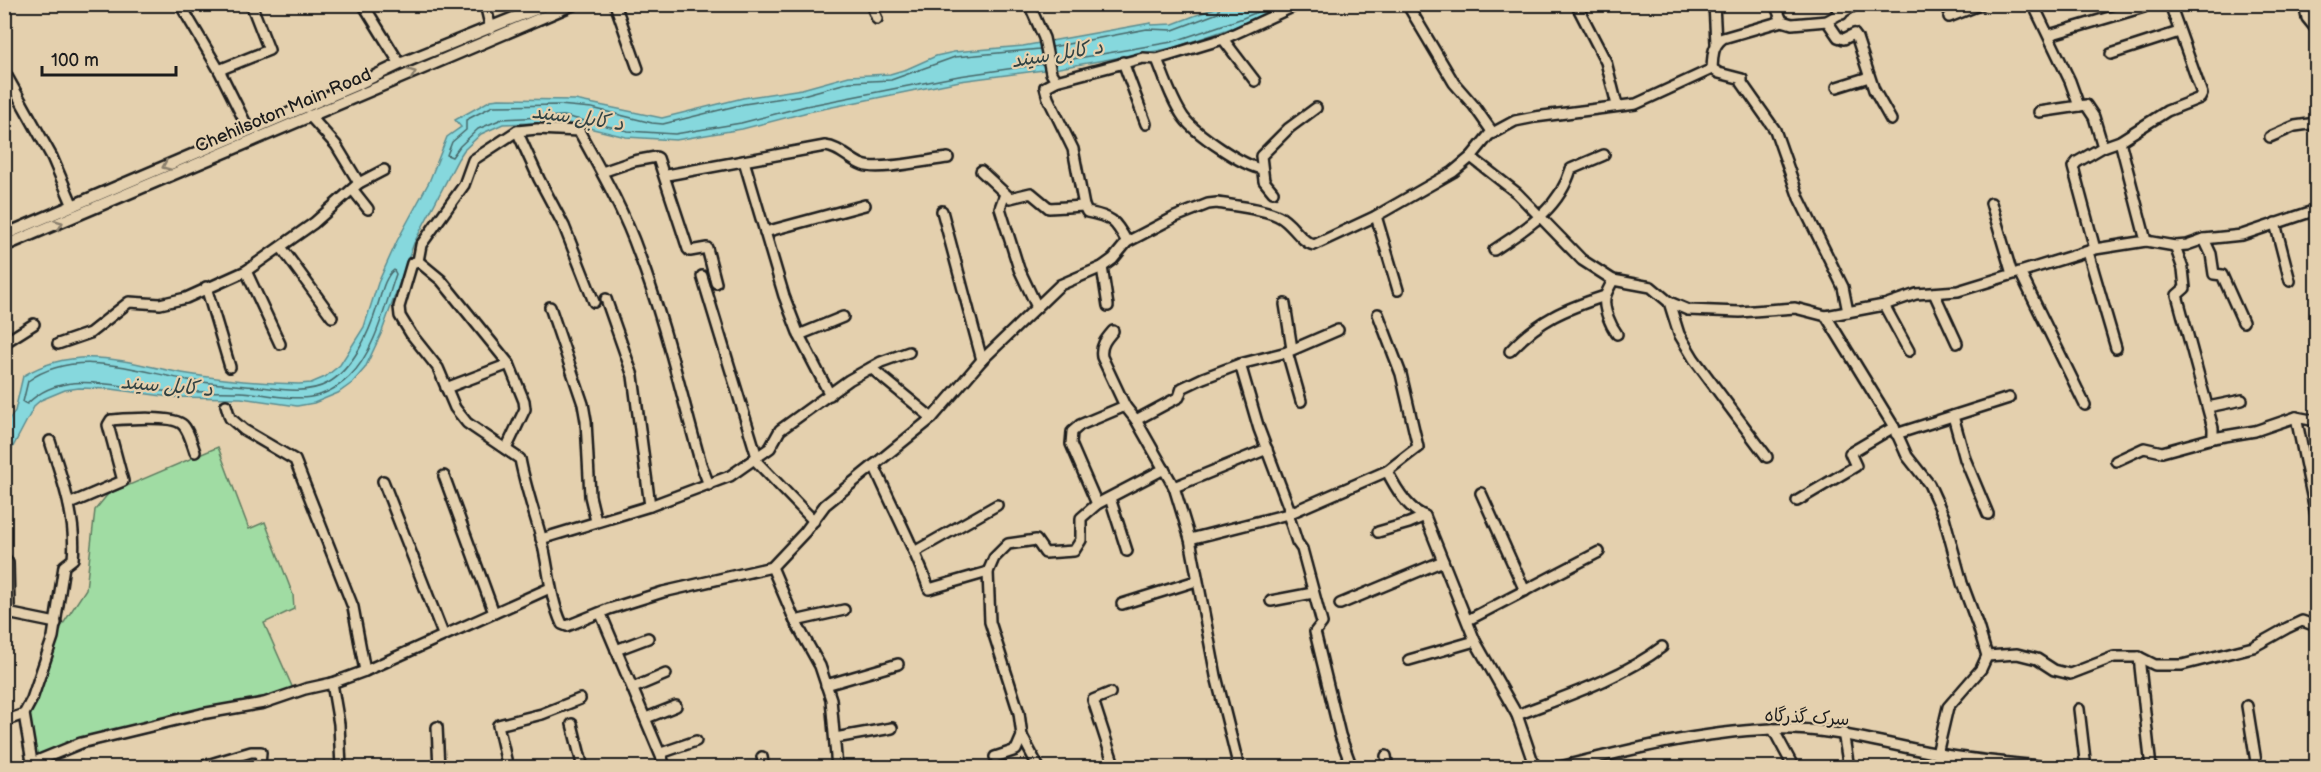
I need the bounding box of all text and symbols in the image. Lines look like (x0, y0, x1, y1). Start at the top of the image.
water label: د کابل سيند (1010, 35, 1105, 73)
scale bar (42, 39, 176, 77)
text: 100 m (51, 50, 99, 71)
street label: Chehilsoton Main Road (192, 64, 374, 157)
one-way arrow (406, 68, 417, 80)
water label: د کابل سيند (530, 100, 626, 136)
one-way arrow (161, 159, 172, 171)
one-way arrow (52, 219, 63, 231)
water label: د کابل سيند (120, 370, 214, 402)
street label: سرک گذرگاه (1764, 705, 1850, 730)

